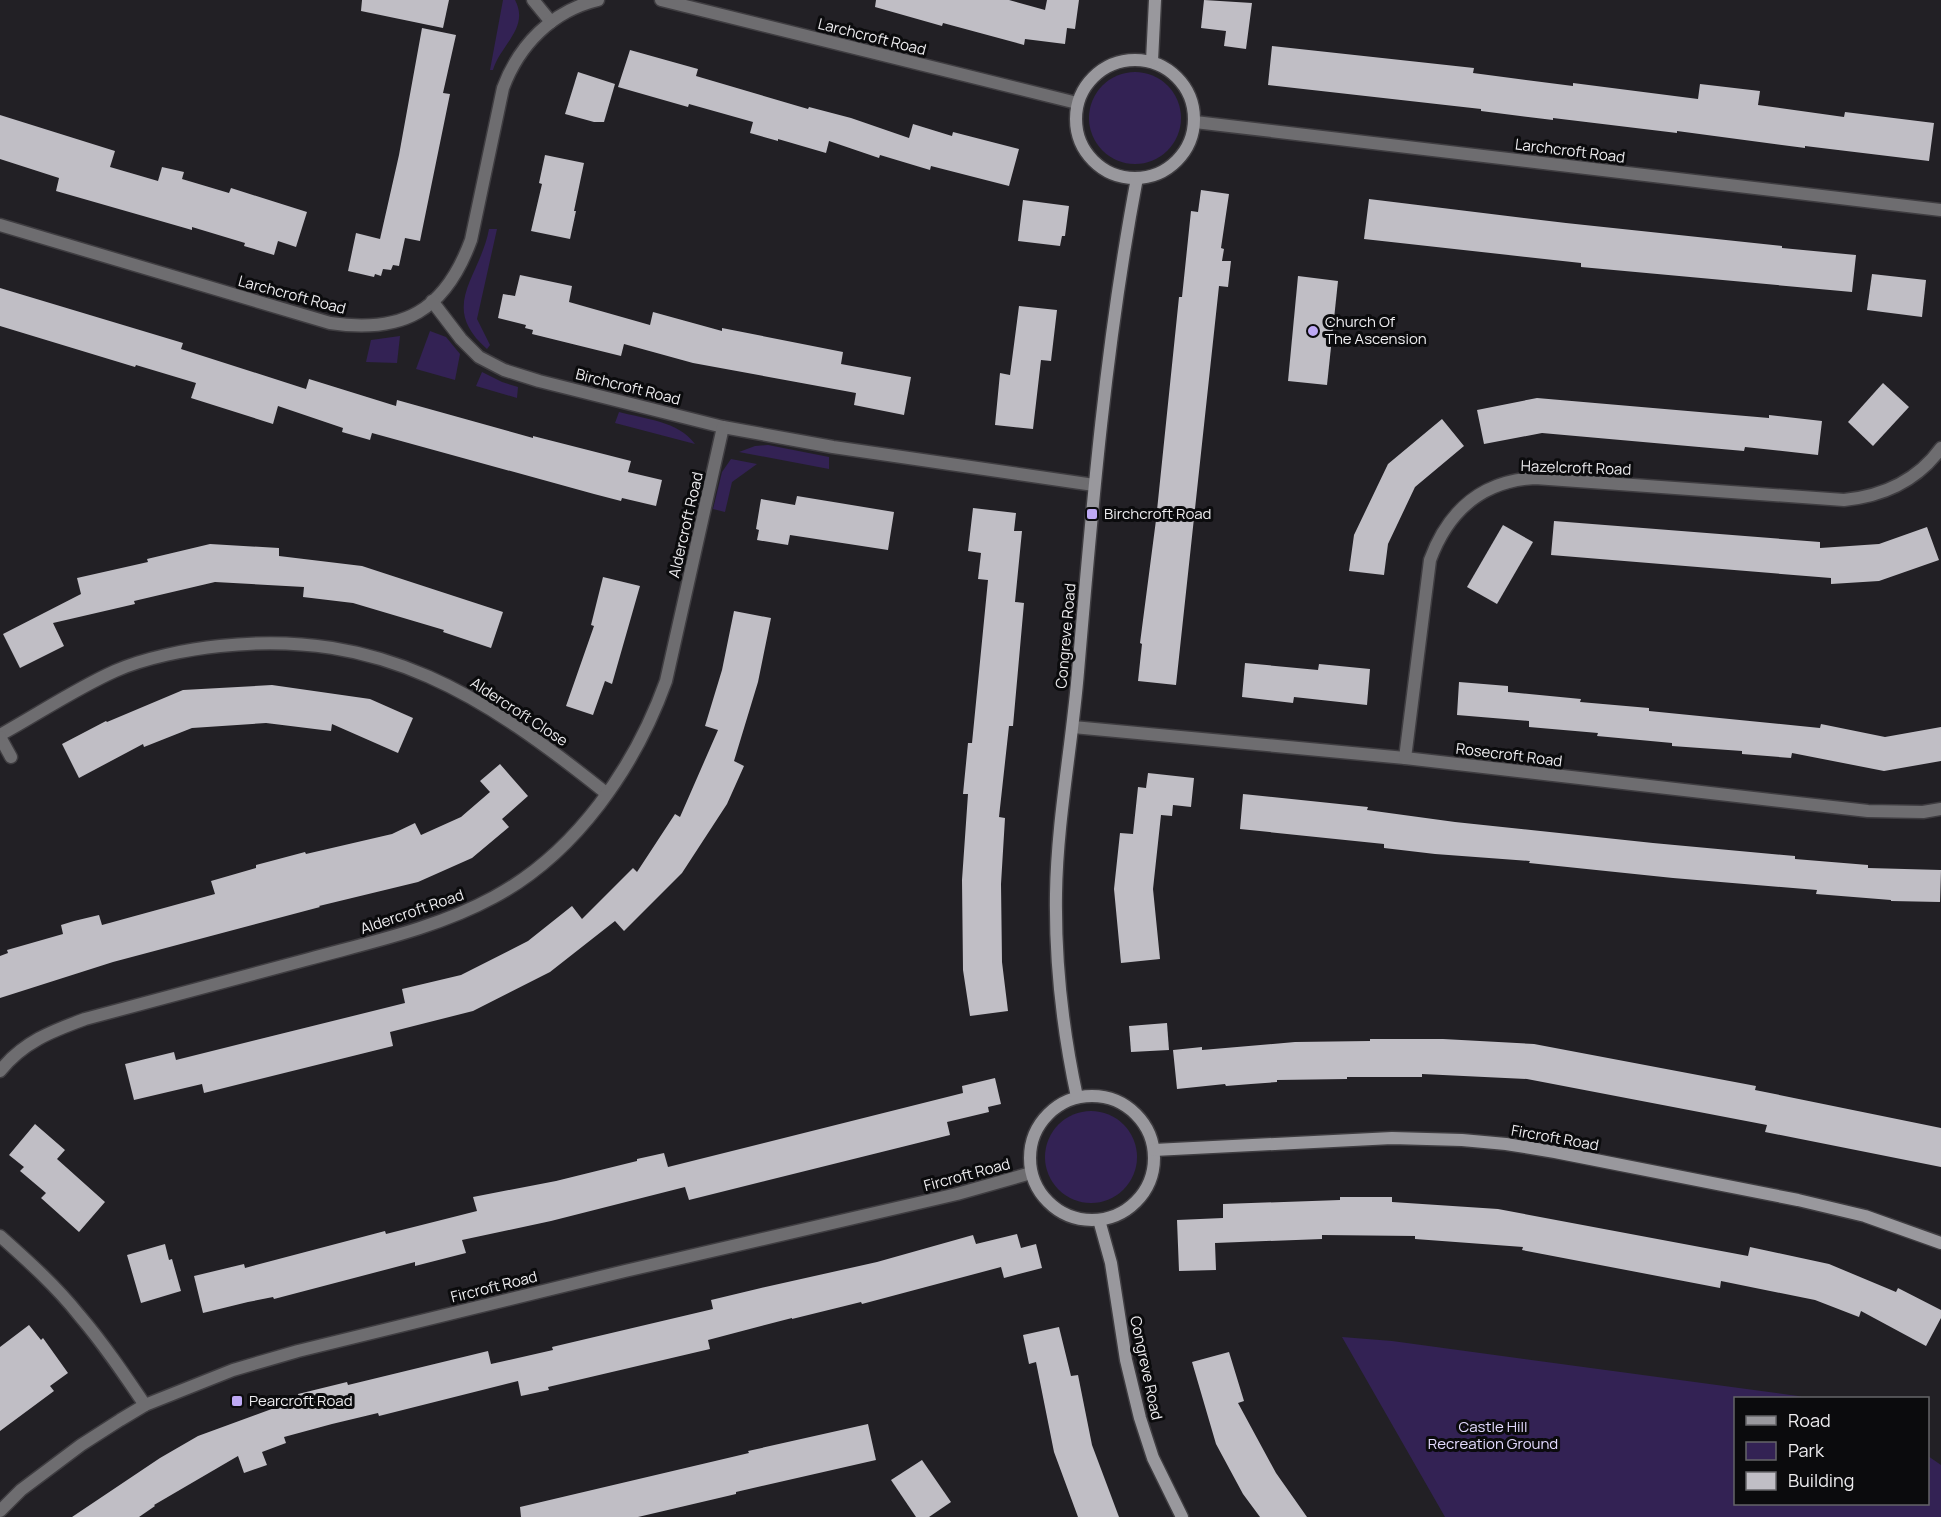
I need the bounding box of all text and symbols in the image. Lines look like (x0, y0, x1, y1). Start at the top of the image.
street label: Larchcroft Road (816, 13, 928, 60)
street label: Larchcroft Road (1514, 133, 1626, 168)
street label: Larchcroft Road (236, 270, 348, 319)
place label: Church Of The Ascension (1325, 311, 1427, 349)
marker: Church Of The Ascension (1306, 324, 1320, 338)
street label: Birchcroft Road (573, 363, 683, 410)
street label: Hazelcroft Road (1520, 455, 1632, 480)
street label: Aldercroft Road (663, 470, 708, 580)
place label: Birchcroft Road (1104, 503, 1211, 524)
marker: Birchcroft Road (1085, 507, 1099, 521)
street label: Congreve Road (1050, 582, 1081, 690)
street label: Aldercroft Close (466, 672, 572, 751)
street label: Rosecroft Road (1455, 738, 1564, 771)
street label: Aldercroft Road (357, 884, 466, 939)
street label: Fircroft Road (1510, 1119, 1601, 1156)
street label: Fircroft Road (921, 1153, 1012, 1196)
street label: Fircroft Road (448, 1266, 539, 1307)
street label: Congreve Road (1125, 1314, 1168, 1422)
place label: Pearcroft Road (249, 1390, 353, 1411)
marker: Pearcroft Road (230, 1394, 244, 1408)
legend (1734, 1397, 1929, 1505)
text: Road (1788, 1408, 1831, 1432)
park label: Castle Hill Recreation Ground (1428, 1416, 1558, 1454)
text: Park (1788, 1438, 1825, 1462)
text: Building (1788, 1468, 1854, 1492)

